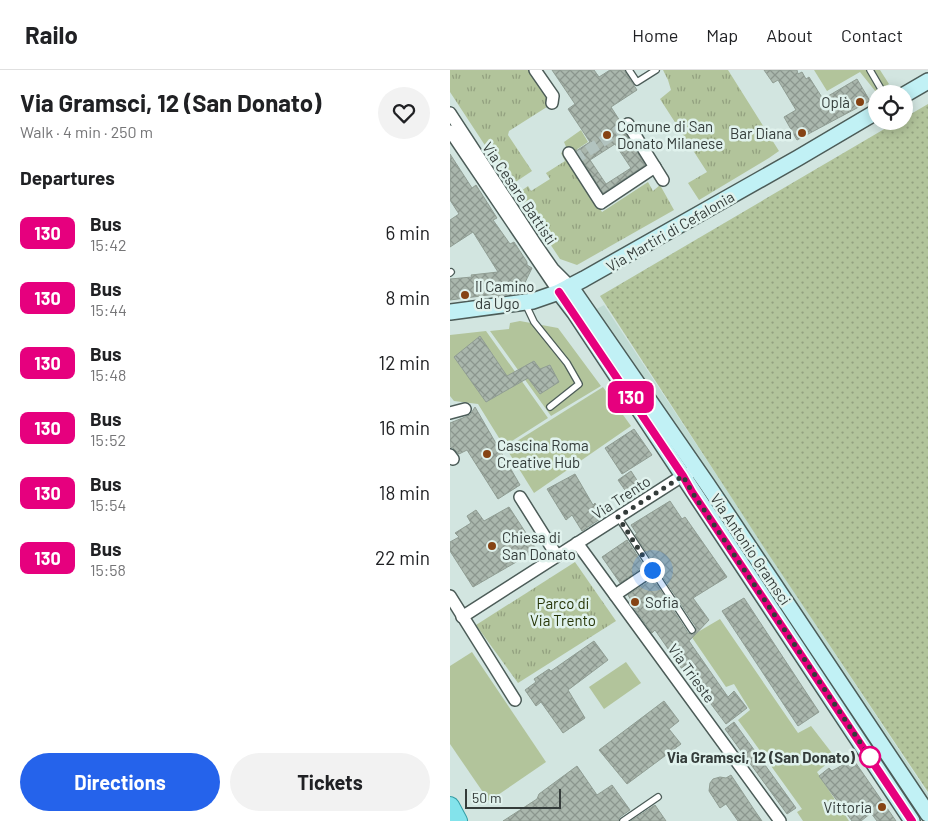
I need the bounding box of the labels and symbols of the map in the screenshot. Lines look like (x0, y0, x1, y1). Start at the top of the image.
place label: Oplà (821, 93, 850, 111)
marker: Oplà (854, 96, 866, 108)
place label: Comune di San Donato Milanese (617, 117, 723, 152)
place label: Bar Diana (730, 124, 792, 142)
marker: Bar Diana (796, 127, 808, 139)
marker: Comune di San Donato Milanese (601, 129, 613, 141)
street label: Via Cesare Battisti (479, 138, 561, 248)
street label: Via Martiri di Cefalonia (603, 187, 737, 275)
place label: Il Camino da Ugo (475, 277, 534, 312)
marker: Il Camino da Ugo (459, 289, 471, 301)
line badge: 130 (602, 381, 660, 413)
place label: Cascina Roma Creative Hub (497, 436, 589, 471)
marker: Cascina Roma Creative Hub (481, 448, 493, 460)
street label: Via Trento (588, 471, 654, 523)
street label: Via Antonio Gramsci (707, 490, 795, 608)
place label: Chiesa di San Donato (502, 528, 576, 563)
marker: Chiesa di San Donato (486, 540, 498, 552)
your location (640, 558, 665, 583)
place label: Sofia (645, 593, 679, 611)
park label: Parco di Via Trento (530, 594, 596, 629)
marker: Sofia (629, 596, 641, 608)
street label: Via Trieste (665, 640, 719, 706)
marker: Via Gramsci, 12 (San Donato) (859, 746, 881, 768)
place label: Via Gramsci, 12 (San Donato) (667, 748, 856, 766)
scale bar (465, 786, 561, 809)
place label: Vittoria (824, 798, 872, 816)
marker: Vittoria (876, 801, 888, 813)

